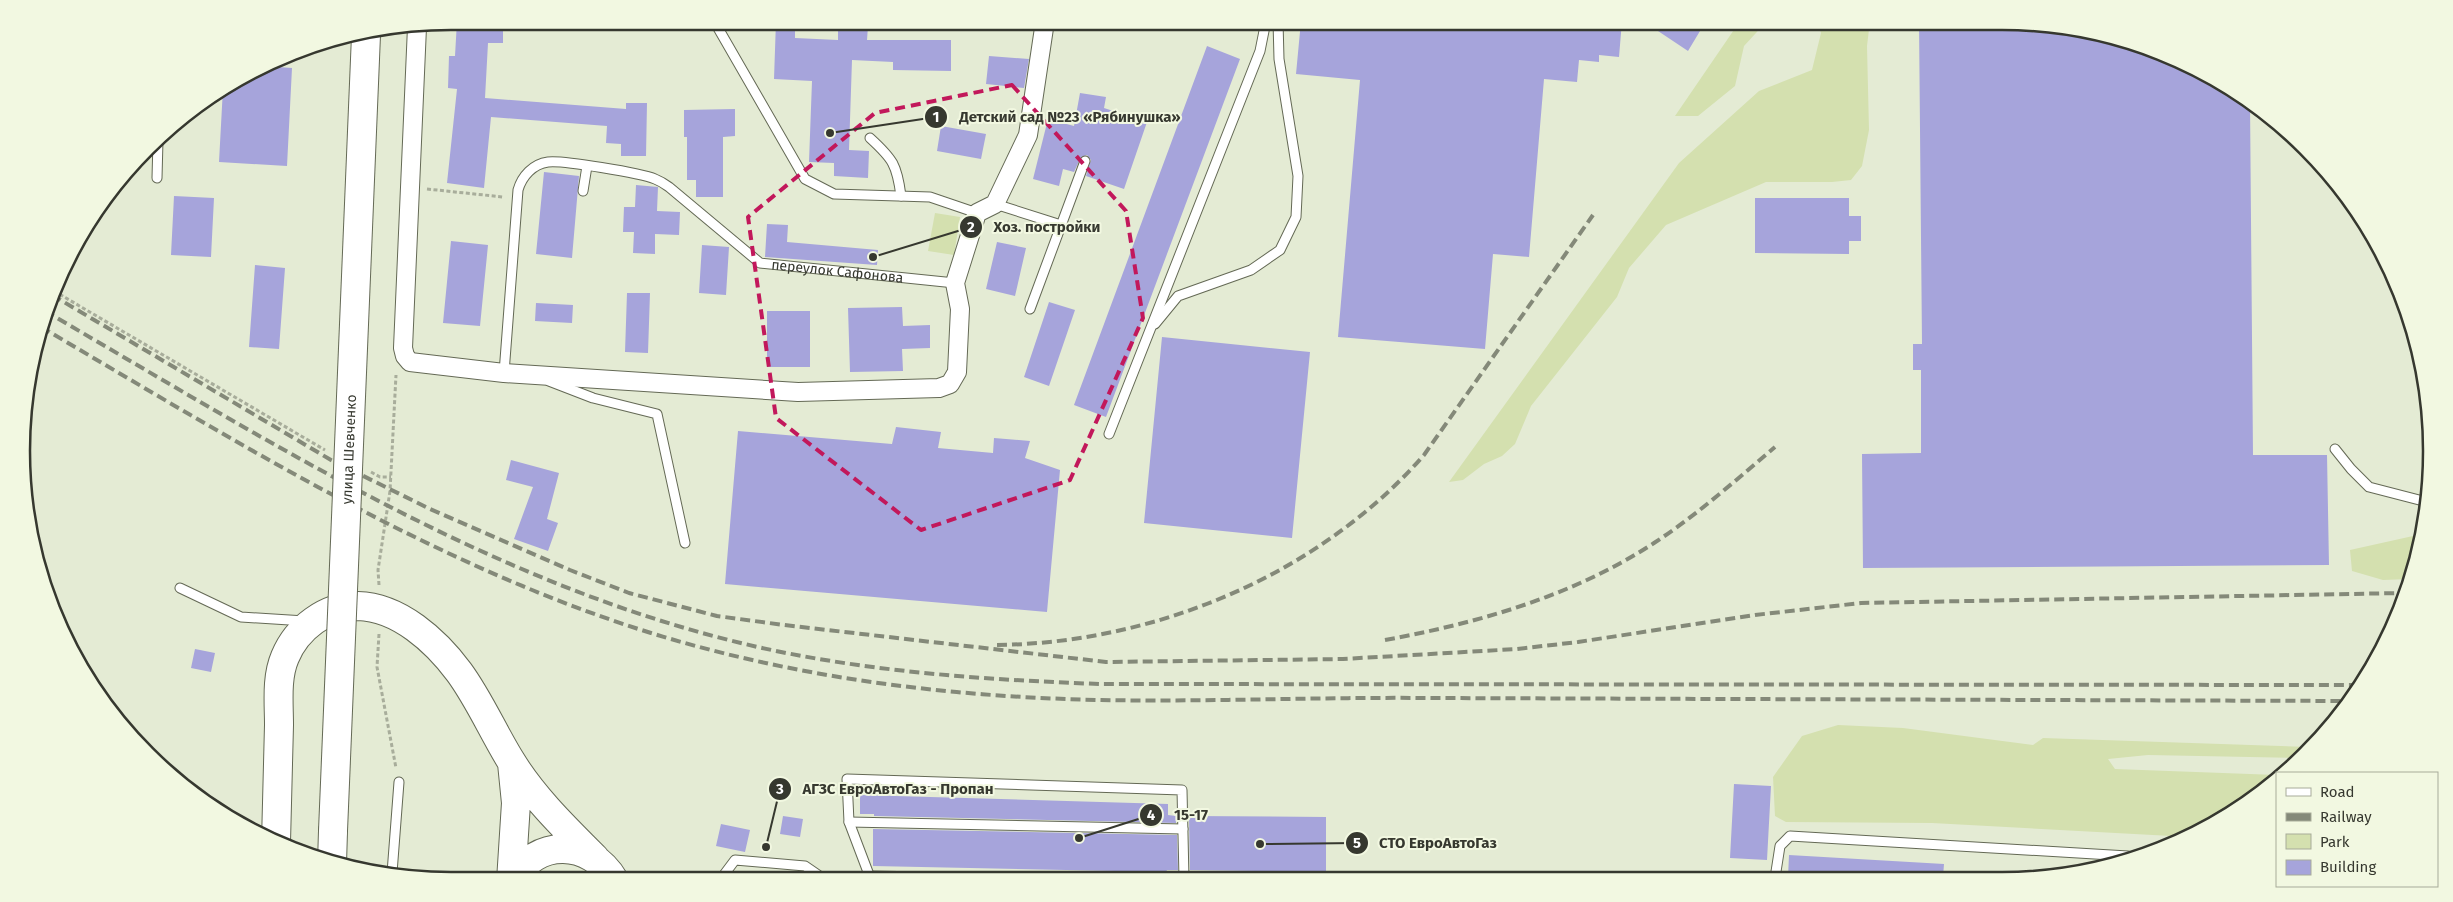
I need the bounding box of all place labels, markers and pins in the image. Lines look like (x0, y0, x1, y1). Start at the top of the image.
callout: Детский сад №23 «Рябинушка» (924, 102, 1190, 132)
callout: Хоз. постройки (958, 212, 1110, 242)
callout: АГЗС ЕвроАвтоГаз - Пропан (767, 774, 1003, 804)
callout: 15-17 (1139, 800, 1218, 830)
callout: СТО ЕвроАвтоГаз (1344, 828, 1507, 858)

